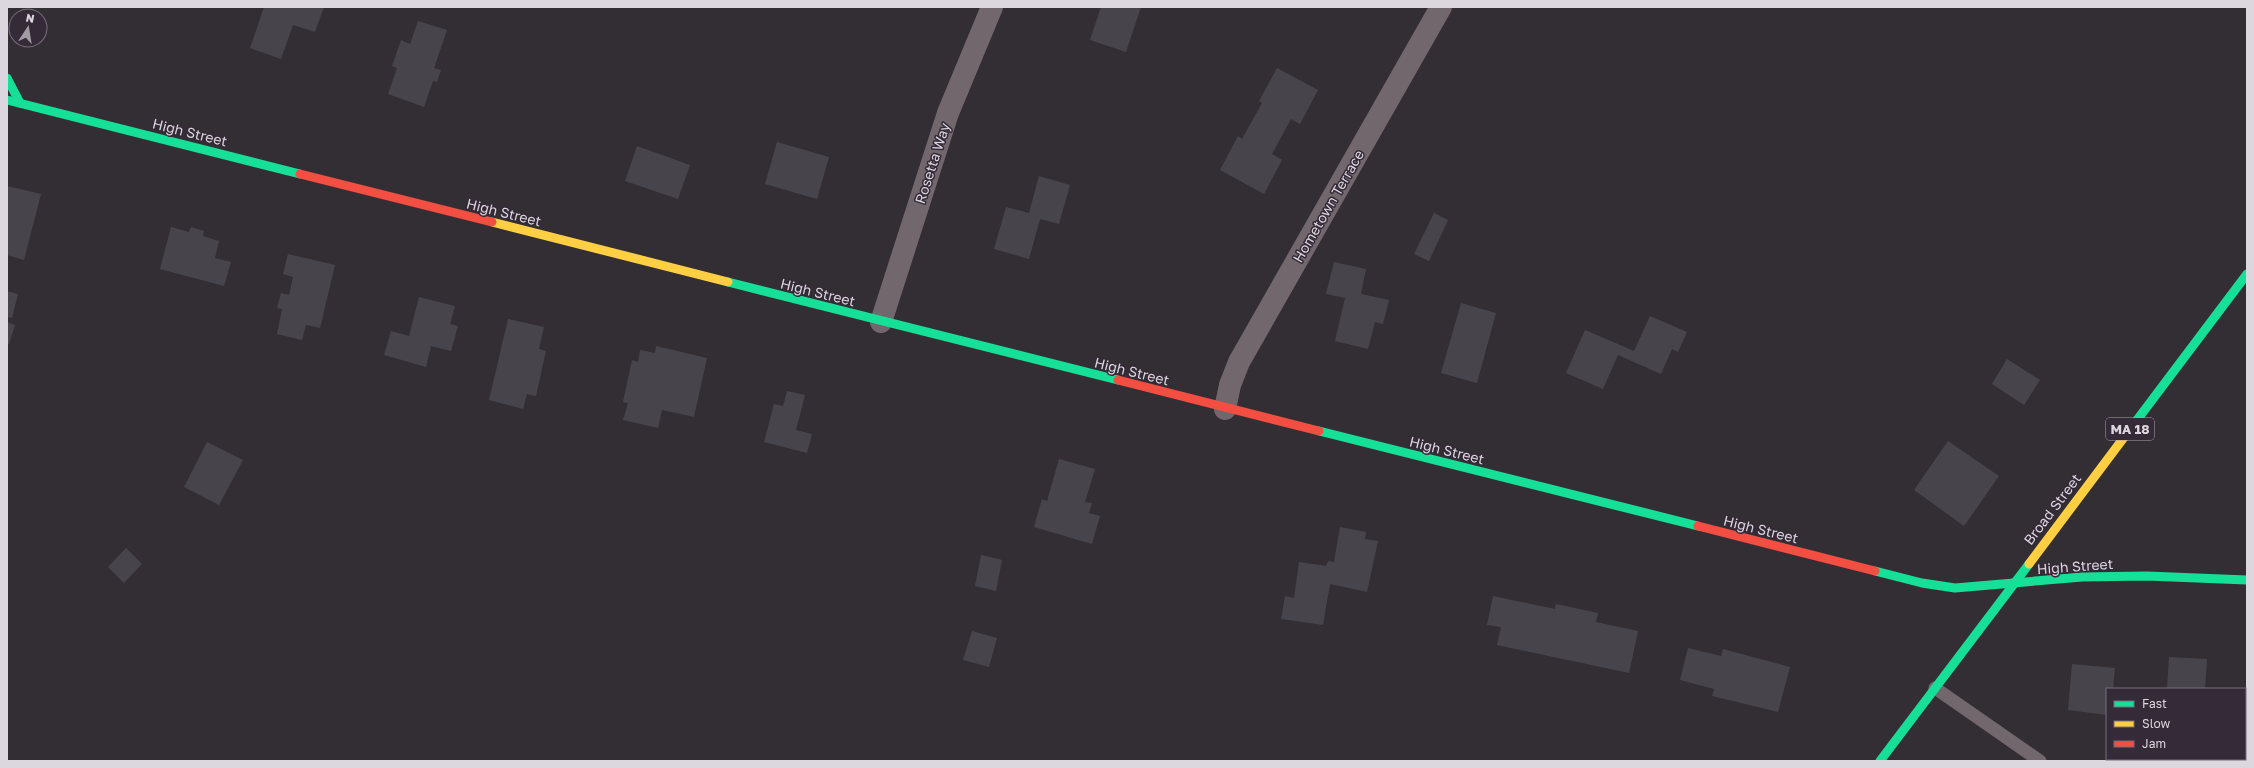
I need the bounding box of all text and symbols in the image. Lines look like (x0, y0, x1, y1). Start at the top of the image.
north arrow (8, 8, 48, 48)
text: N (25, 11, 36, 25)
street label: High Street (151, 114, 229, 150)
street label: Rosetta Way (911, 120, 953, 206)
street label: Hometown Terrace (1289, 147, 1367, 265)
street label: High Street (465, 194, 543, 230)
street label: High Street (779, 274, 857, 310)
street label: High Street (1093, 353, 1171, 389)
road number: MA 18 (2106, 418, 2154, 440)
street label: High Street (1408, 432, 1486, 468)
street label: Broad Street (2020, 470, 2084, 548)
street label: High Street (1722, 511, 1800, 547)
street label: High Street (2036, 555, 2114, 577)
legend (2106, 688, 2246, 760)
text: Fast (2142, 696, 2167, 711)
text: Slow (2142, 716, 2170, 731)
text: Jam (2142, 736, 2166, 751)

